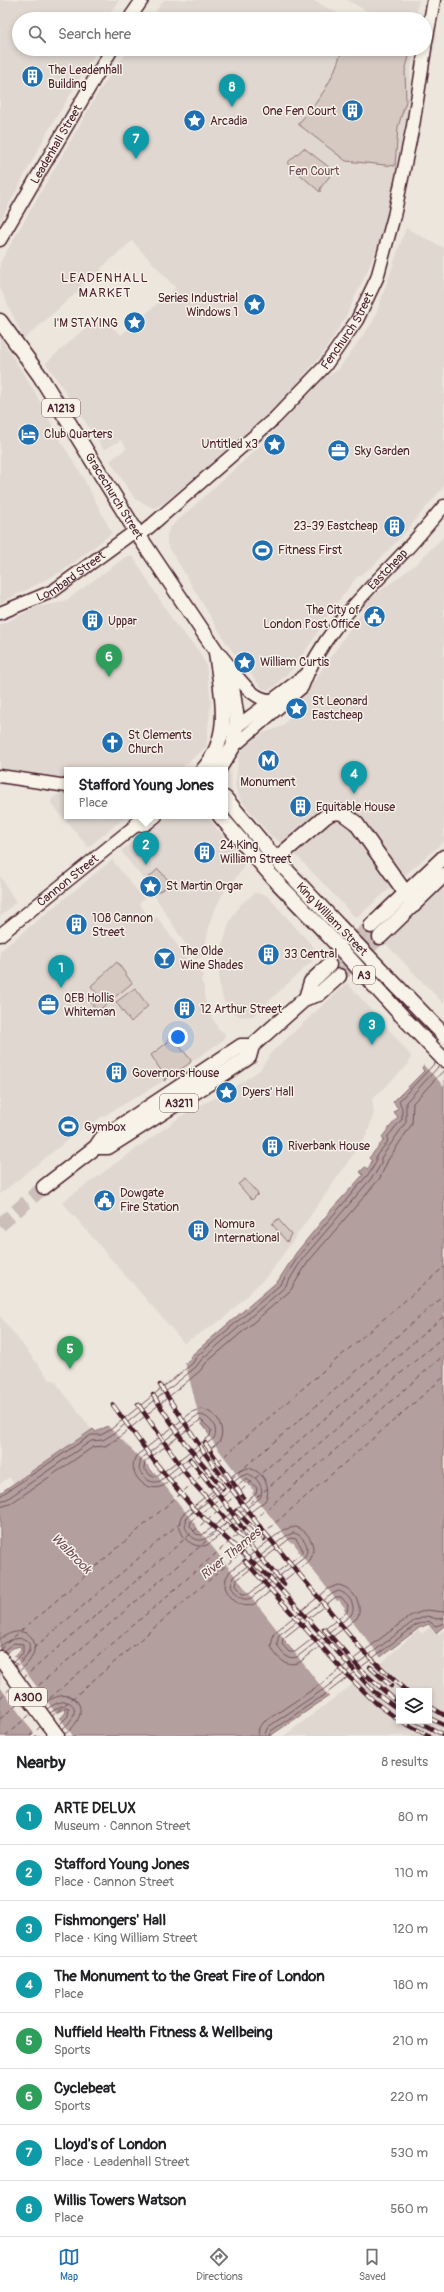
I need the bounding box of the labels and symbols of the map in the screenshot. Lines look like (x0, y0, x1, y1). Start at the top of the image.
place label: The Leadenhall Building (48, 63, 123, 92)
building icon: The Leadenhall Building (20, 64, 46, 90)
pin: 8 (219, 74, 245, 107)
building icon: One Fen Court (339, 98, 365, 124)
street label: Leadenhall Street (28, 102, 86, 187)
place label: One Fen Court (262, 104, 336, 119)
place icon: Arcadia (182, 108, 208, 134)
place label: Arcadia (210, 114, 248, 129)
pin: 7 (123, 126, 149, 159)
park label: Fen Court (289, 164, 340, 179)
district label: LEADENHALL MARKET (61, 270, 149, 301)
street label: Fenchurch Street (318, 290, 377, 373)
place label: Series Industrial Windows 1 (158, 291, 238, 320)
place icon: Series Industrial Windows 1 (241, 292, 267, 318)
place icon: I'M STAYING (121, 310, 147, 336)
place label: I'M STAYING (53, 316, 118, 331)
road number: A1213 (42, 399, 80, 417)
hotel icon: Club Quarters (15, 421, 41, 447)
place label: Club Quarters (44, 427, 113, 442)
place icon: Untitled x3 (261, 431, 287, 457)
place label: Untitled x3 (202, 437, 258, 452)
office icon: Sky Garden (326, 438, 352, 464)
place label: Sky Garden (354, 444, 410, 459)
street label: Gracechurch Street (81, 450, 146, 542)
building icon: 23-39 Eastcheap (381, 513, 407, 539)
place label: 23-39 Eastcheap (293, 519, 378, 534)
sports icon: Fitness First (250, 537, 276, 563)
place label: Fitness First (278, 543, 342, 558)
street label: Eastcheap (365, 546, 411, 593)
street label: Lombard Street (34, 548, 108, 605)
place label: The City of London Post Office (263, 603, 360, 632)
public building icon: The City of London Post Office (362, 604, 388, 630)
building icon: Uppar (79, 608, 105, 634)
place label: Uppar (108, 614, 138, 629)
pin: 6 (96, 644, 122, 677)
place icon: William Curtis (231, 649, 257, 675)
place label: William Curtis (260, 655, 330, 670)
place label: St Leonard Eastcheap (312, 694, 368, 723)
place icon: St Leonard Eastcheap (284, 695, 310, 721)
place label: St Clements Church (128, 728, 192, 757)
church icon: St Clements Church (99, 729, 125, 755)
metro station icon: Monument (255, 748, 281, 774)
pin: 4 (341, 761, 367, 794)
place label: Monument (240, 775, 296, 790)
building icon: Equitable House (287, 794, 313, 820)
place label: Equitable House (316, 800, 395, 815)
pin: 2 (133, 832, 159, 865)
place label: 24 King William Street (220, 838, 292, 867)
building icon: 24 King William Street (192, 839, 218, 865)
street label: Cannon Street (34, 851, 102, 910)
place icon: St Martin Orgar (138, 873, 164, 899)
place label: St Martin Orgar (166, 879, 244, 894)
street label: King William Street (293, 879, 371, 959)
place label: 108 Cannon Street (92, 911, 153, 940)
building icon: 108 Cannon Street (64, 912, 90, 938)
building icon: 33 Central (255, 941, 281, 967)
place label: The Olde Wine Shades (180, 944, 244, 973)
bar icon: The Olde Wine Shades (151, 945, 177, 971)
place label: 33 Central (284, 947, 337, 962)
pin: 1 (48, 955, 74, 988)
road number: A3 (353, 966, 375, 984)
place label: QEB Hollis Whiteman (64, 991, 116, 1020)
office icon: QEB Hollis Whiteman (35, 992, 61, 1018)
building icon: 12 Arthur Street (171, 996, 197, 1022)
place label: 12 Arthur Street (200, 1002, 282, 1017)
pin: 3 (359, 1012, 385, 1045)
your location (168, 1027, 188, 1047)
building icon: Governors House (104, 1060, 130, 1086)
place label: Governors House (132, 1066, 219, 1081)
place icon: Dyers' Hall (214, 1079, 240, 1105)
place label: Dyers' Hall (242, 1085, 294, 1100)
road number: A3211 (160, 1094, 198, 1112)
sports icon: Gymbox (55, 1114, 81, 1140)
place label: Gymbox (84, 1120, 126, 1135)
building icon: Riverbank House (260, 1133, 286, 1159)
place label: Riverbank House (288, 1139, 370, 1154)
place label: Dowgate Fire Station (120, 1186, 179, 1215)
public building icon: Dowgate Fire Station (91, 1187, 117, 1213)
place label: Nomura International (214, 1217, 280, 1246)
building icon: Nomura International (186, 1218, 212, 1244)
pin: 5 (57, 1336, 83, 1369)
water label: River Thames (197, 1523, 266, 1583)
water label: Walbrook (48, 1530, 96, 1578)
road number: A300 (9, 1688, 47, 1706)

